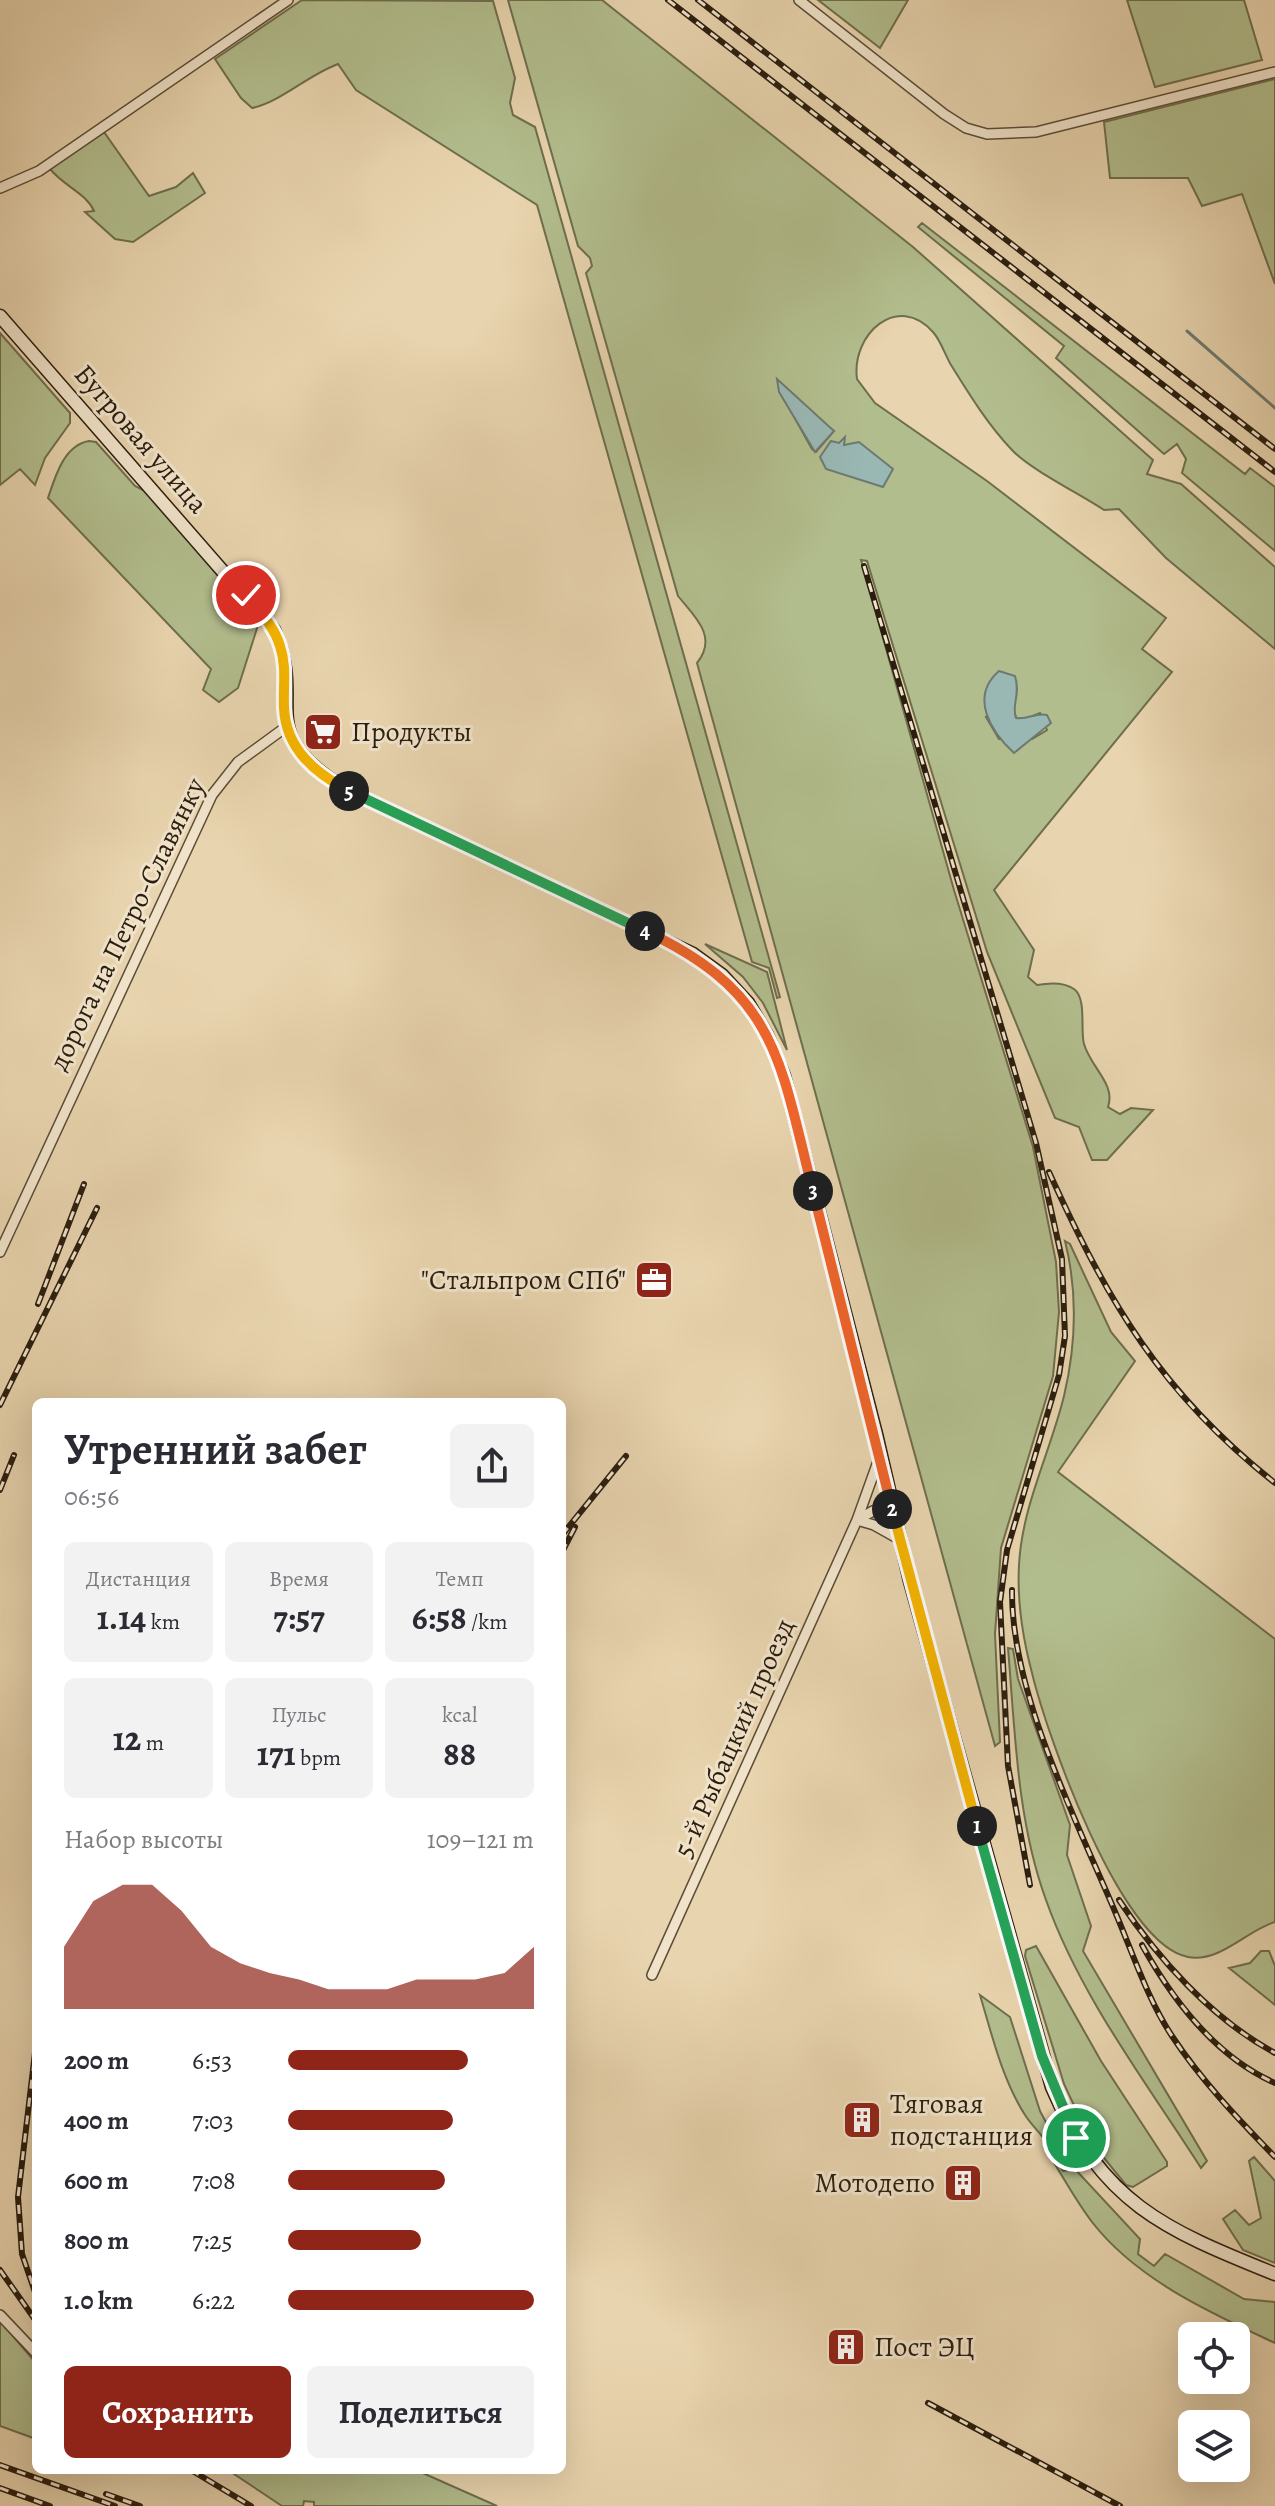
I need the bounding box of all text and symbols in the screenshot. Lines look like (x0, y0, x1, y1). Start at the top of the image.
street label: Бугровая улица (65, 356, 217, 522)
pin (212, 561, 280, 629)
icon: check (224, 573, 268, 617)
supermarket icon: Продукты (302, 711, 344, 753)
place label: Продукты (351, 713, 472, 751)
street label: дорога на Петро-Славянку (39, 771, 214, 1077)
pin: 5 (329, 771, 369, 811)
text: 5 (344, 776, 354, 806)
pin: 4 (625, 911, 665, 951)
text: 4 (640, 916, 650, 946)
pin: 3 (793, 1171, 833, 1211)
text: 3 (808, 1176, 818, 1206)
office icon: "Стальпром СПб" (633, 1259, 675, 1301)
place label: "Стальпром СПб" (421, 1261, 626, 1299)
text: Утренний забег (64, 1419, 367, 1479)
button: share (450, 1424, 534, 1508)
text: 06:56 (64, 1479, 119, 1514)
pin: 2 (872, 1489, 912, 1529)
text: 2 (887, 1494, 897, 1524)
text: Дистанция (86, 1564, 191, 1594)
text: Время (269, 1564, 329, 1594)
text: Темп (436, 1564, 484, 1594)
text: 1.14 (97, 1594, 146, 1641)
text: 7:57 (273, 1594, 325, 1641)
text: 6:58 (412, 1594, 467, 1641)
text: km (146, 1607, 180, 1637)
text: /km (467, 1607, 507, 1637)
street label: 5-й Рыбацкий проезд (664, 1612, 804, 1864)
text: Пульс (271, 1700, 327, 1730)
text: kcal (442, 1700, 477, 1730)
text: 12 (113, 1715, 141, 1762)
text: m (141, 1728, 164, 1758)
text: 171 (257, 1730, 296, 1777)
text: 88 (443, 1730, 476, 1777)
text: bpm (296, 1743, 341, 1773)
pin: 1 (957, 1806, 997, 1846)
text: 1 (973, 1811, 981, 1841)
text: Набор высоты (64, 1822, 223, 1857)
text: 109–121 m (427, 1822, 534, 1857)
text: 200 m (64, 2043, 129, 2078)
text: 6:53 (192, 2043, 232, 2078)
place label: Тяговая подстанция (890, 2085, 1033, 2155)
building icon: Тяговая подстанция (841, 2099, 883, 2141)
text: 400 m (64, 2103, 129, 2138)
text: 7:03 (192, 2103, 234, 2138)
pin (1042, 2104, 1110, 2172)
icon: arrive (1054, 2116, 1098, 2160)
building icon: Мотодепо (942, 2162, 984, 2204)
text: 600 m (64, 2163, 129, 2198)
text: 7:08 (192, 2163, 236, 2198)
place label: Мотодепо (814, 2164, 935, 2202)
text: 800 m (64, 2223, 129, 2258)
text: 7:25 (192, 2223, 233, 2258)
text: 1.0 km (64, 2283, 133, 2318)
text: 6:22 (192, 2283, 235, 2318)
map controls (1178, 2322, 1250, 2482)
button: locate (1178, 2322, 1250, 2394)
building icon: Пост ЭЦ (825, 2326, 867, 2368)
place label: Пост ЭЦ (874, 2328, 975, 2366)
button: Сохранить (64, 2366, 291, 2458)
button: Поделиться (307, 2366, 534, 2458)
button: layers (1178, 2410, 1250, 2482)

